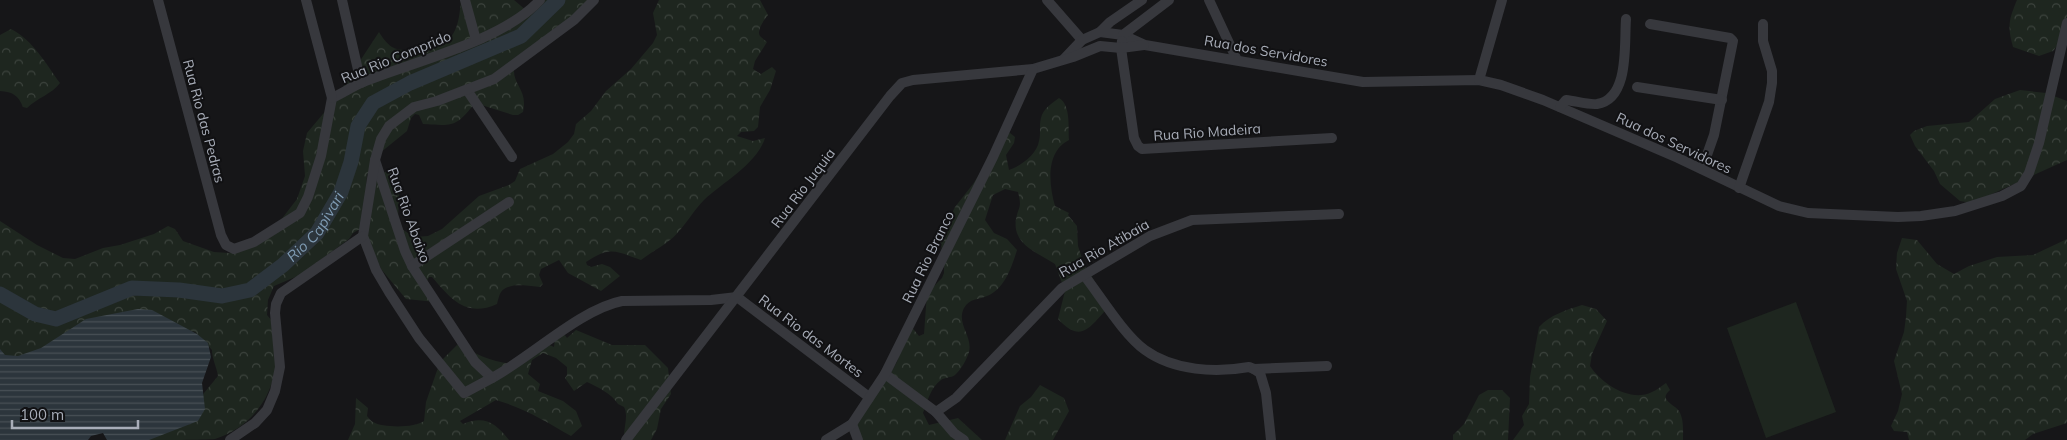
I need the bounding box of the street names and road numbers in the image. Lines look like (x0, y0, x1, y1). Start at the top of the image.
street label: Rua Rio Comprido (338, 27, 454, 87)
street label: Rua dos Servidores (1203, 31, 1329, 71)
street label: Rua Rio das Pedras (179, 57, 229, 185)
street label: Rua dos Servidores (1613, 108, 1735, 178)
street label: Rua Rio Madeira (1153, 119, 1261, 145)
street label: Rua Rio Juquia (767, 144, 839, 232)
street label: Rua Rio Abaixo (383, 165, 435, 265)
street label: Rua Rio Branco (898, 208, 958, 306)
street label: Rua Rio Atibaia (1056, 215, 1152, 281)
street label: Rua Rio das Mortes (755, 291, 867, 381)

